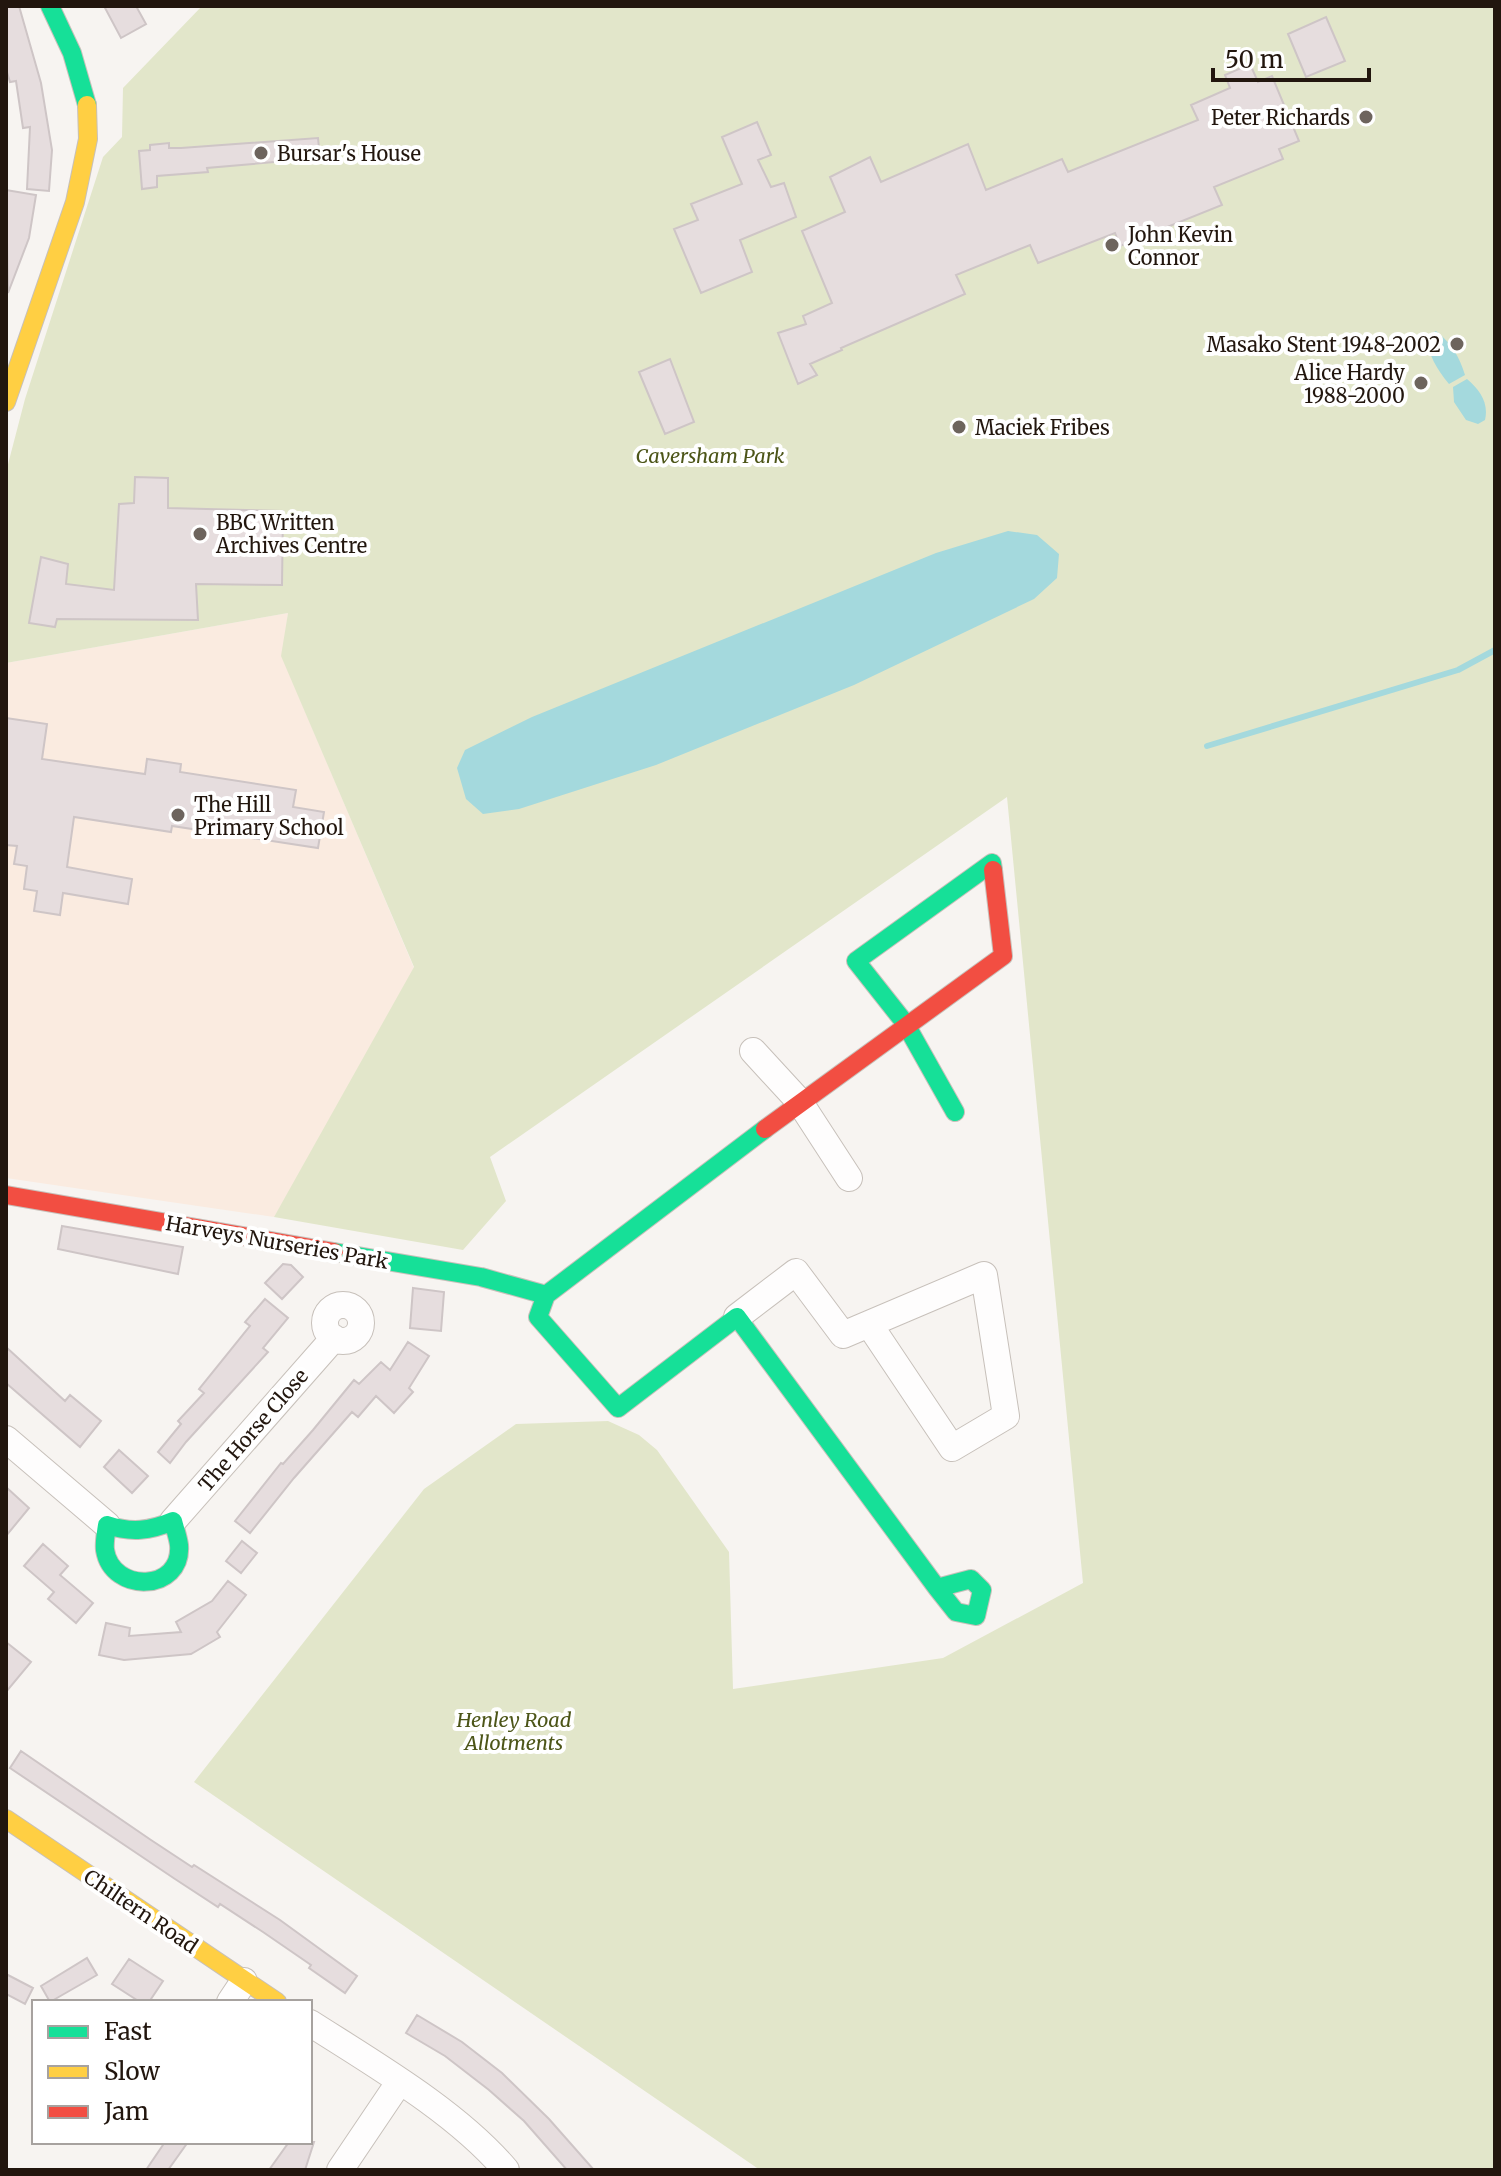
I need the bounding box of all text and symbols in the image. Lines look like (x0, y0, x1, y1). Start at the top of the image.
scale bar (1213, 32, 1369, 82)
text: 50 m (1225, 44, 1284, 75)
place label: Peter Richards (1211, 105, 1350, 130)
marker: Peter Richards (1357, 108, 1375, 126)
place label: Bursar's House (277, 141, 421, 166)
marker: Bursar's House (252, 144, 270, 162)
place label: John Kevin Connor (1127, 222, 1233, 270)
marker: John Kevin Connor (1103, 236, 1121, 254)
place label: Masako Stent 1948-2002 (1206, 332, 1441, 357)
marker: Masako Stent 1948-2002 (1448, 335, 1466, 353)
place label: Alice Hardy 1988-2000 (1293, 360, 1405, 408)
marker: Alice Hardy 1988-2000 (1412, 374, 1430, 392)
place label: Maciek Fribes (975, 415, 1110, 440)
marker: Maciek Fribes (950, 418, 968, 436)
park label: Caversham Park (636, 443, 784, 468)
place label: BBC Written Archives Centre (215, 510, 367, 558)
marker: BBC Written Archives Centre (191, 525, 209, 543)
place label: The Hill Primary School (194, 792, 344, 840)
marker: The Hill Primary School (169, 806, 187, 824)
street label: Harveys Nurseries Park (164, 1210, 391, 1274)
street label: The Horse Close (193, 1363, 313, 1497)
park label: Henley Road Allotments (456, 1707, 572, 1755)
street label: Chiltern Road (79, 1864, 203, 1958)
legend (32, 2000, 312, 2144)
text: Fast (104, 2016, 152, 2047)
text: Slow (104, 2056, 160, 2087)
text: Jam (103, 2096, 149, 2127)

